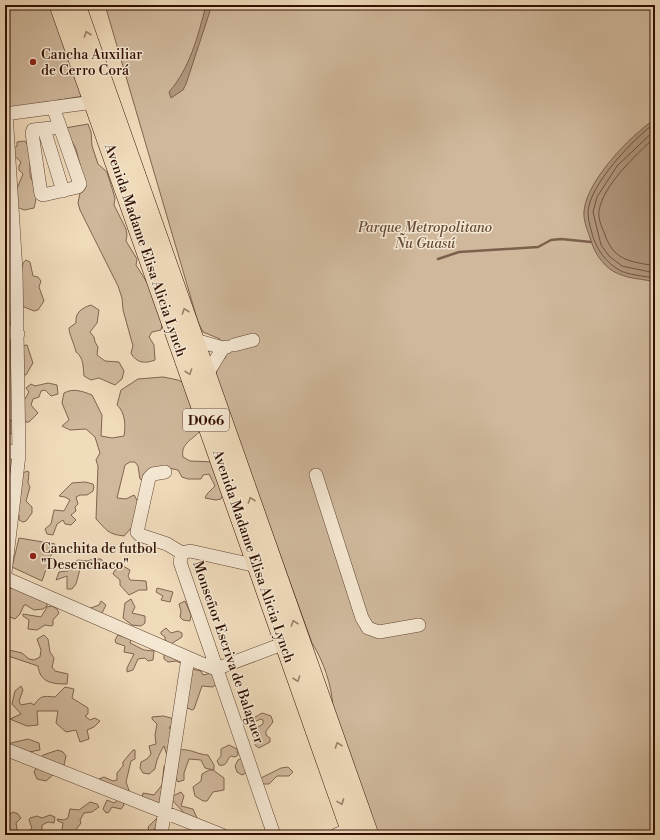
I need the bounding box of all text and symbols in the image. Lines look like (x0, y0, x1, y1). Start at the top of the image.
one-way arrow (83, 31, 91, 38)
place label: Cancha Auxiliar de Cerro Corá (41, 46, 142, 80)
marker: Cancha Auxiliar de Cerro Corá (28, 57, 38, 67)
street label: Avenida Madame Elisa Alicia Lynch (100, 140, 190, 360)
park label: Parque Metropolitano Ñu Guasú (357, 219, 492, 253)
one-way arrow (181, 308, 190, 315)
one-way arrow (184, 368, 193, 375)
road number: D066 (183, 409, 229, 431)
street label: Avenida Madame Elisa Alicia Lynch (208, 446, 298, 666)
one-way arrow (248, 497, 256, 504)
place label: Canchita de futbol "Desenchaco" (41, 540, 157, 574)
marker: Canchita de futbol "Desenchaco" (28, 551, 38, 561)
street label: Monseñor Escriva de Balaguer (188, 559, 268, 746)
one-way arrow (291, 619, 299, 626)
one-way arrow (293, 676, 301, 683)
one-way arrow (334, 742, 342, 749)
one-way arrow (336, 798, 344, 805)

